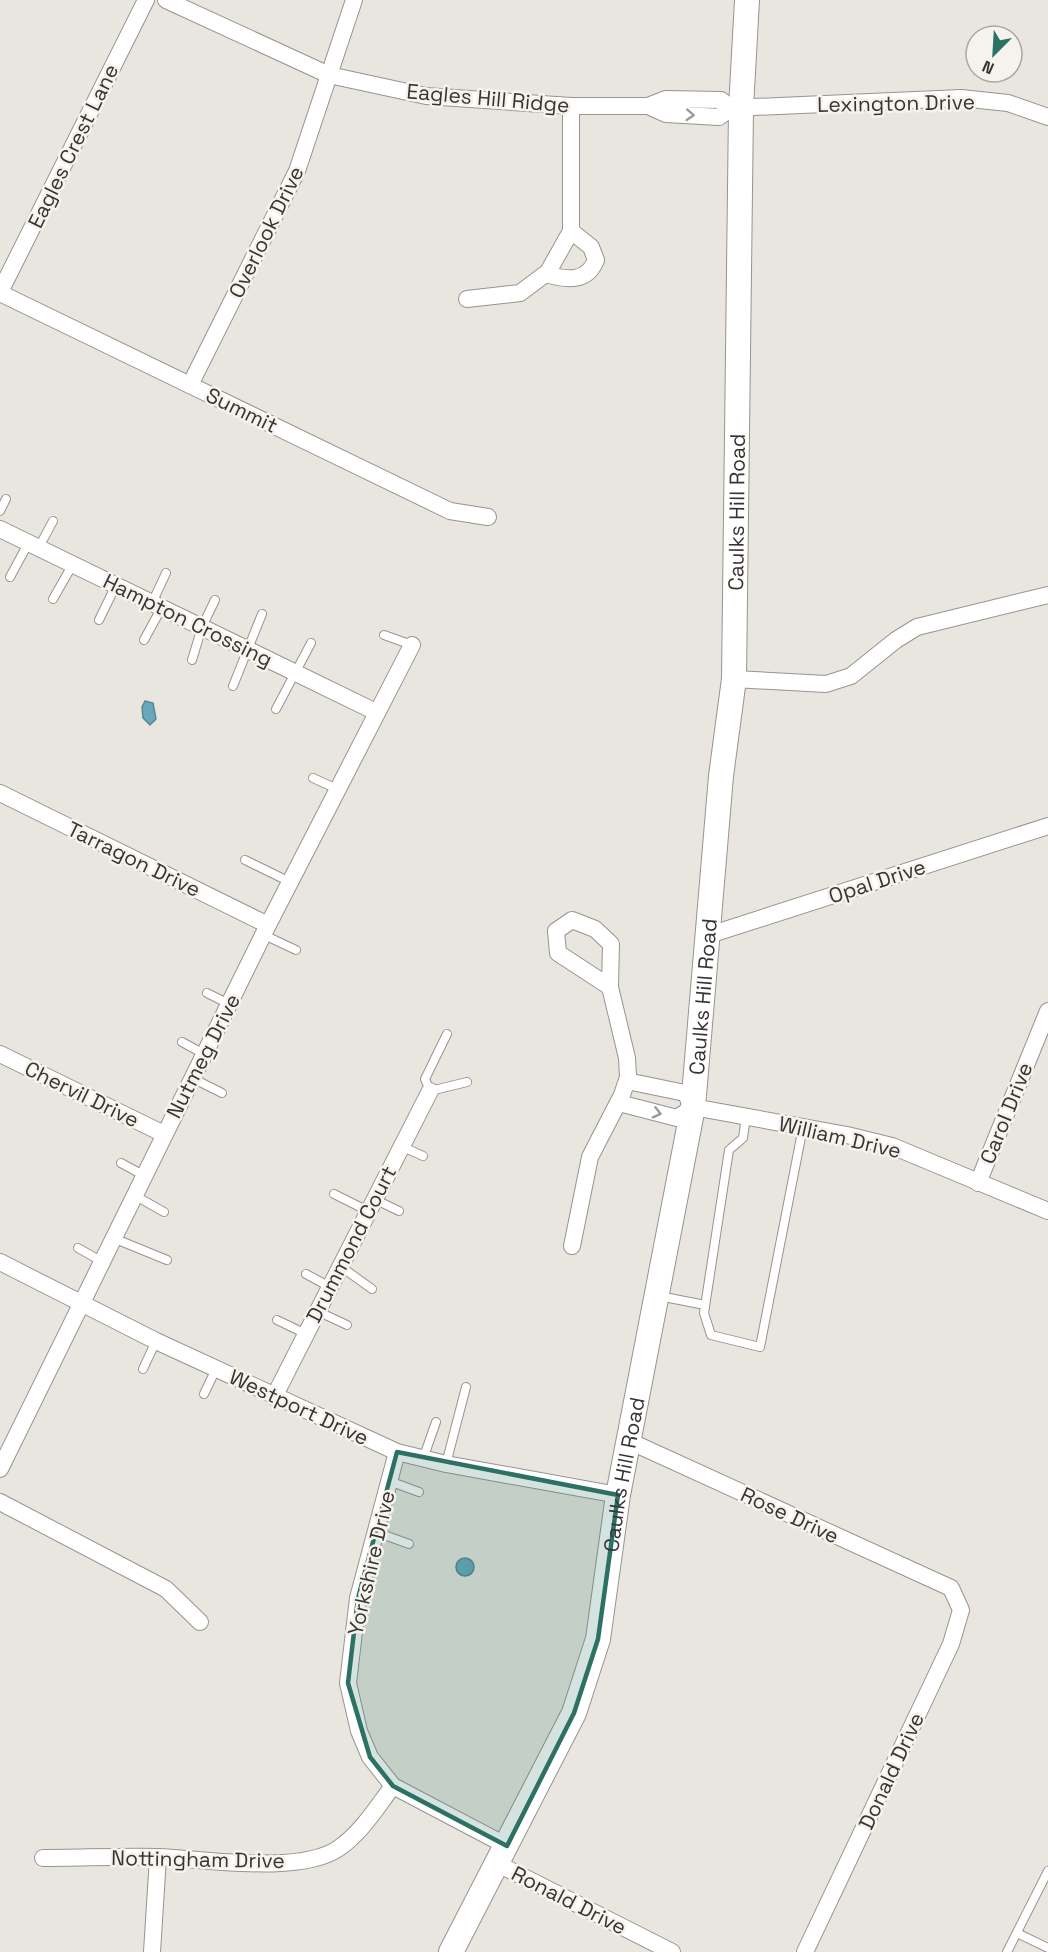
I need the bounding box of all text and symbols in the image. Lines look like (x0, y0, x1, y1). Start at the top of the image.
north arrow (964, 24, 1024, 84)
text: N (979, 55, 997, 79)
street label: Eagles Crest Lane (22, 59, 124, 233)
street label: Eagles Hill Ridge (405, 77, 571, 119)
street label: Lexington Drive (817, 88, 975, 118)
one-way arrow (686, 109, 695, 122)
street label: Overlook Drive (222, 162, 310, 302)
street label: Summit (202, 381, 282, 439)
street label: Caulks Hill Road (722, 434, 751, 591)
street label: Hampton Crossing (99, 567, 277, 673)
street label: Tarragon Drive (63, 815, 205, 903)
street label: Opal Drive (825, 853, 929, 909)
street label: Caulks Hill Road (682, 917, 722, 1076)
street label: Nutmeg Drive (160, 989, 246, 1123)
street label: Chervil Drive (20, 1055, 144, 1133)
street label: Carol Drive (973, 1058, 1039, 1168)
one-way arrow (651, 1106, 662, 1118)
street label: William Drive (776, 1110, 904, 1164)
street label: Drummond Court (300, 1161, 402, 1327)
street label: Westport Drive (225, 1363, 373, 1451)
street label: Caulks Hill Road (597, 1395, 650, 1554)
street label: Rose Drive (737, 1480, 843, 1550)
street label: Yorkshire Drive (341, 1488, 401, 1638)
street label: Donald Drive (852, 1708, 930, 1834)
street label: Nottingham Drive (111, 1844, 285, 1874)
street label: Ronald Drive (507, 1859, 631, 1941)

